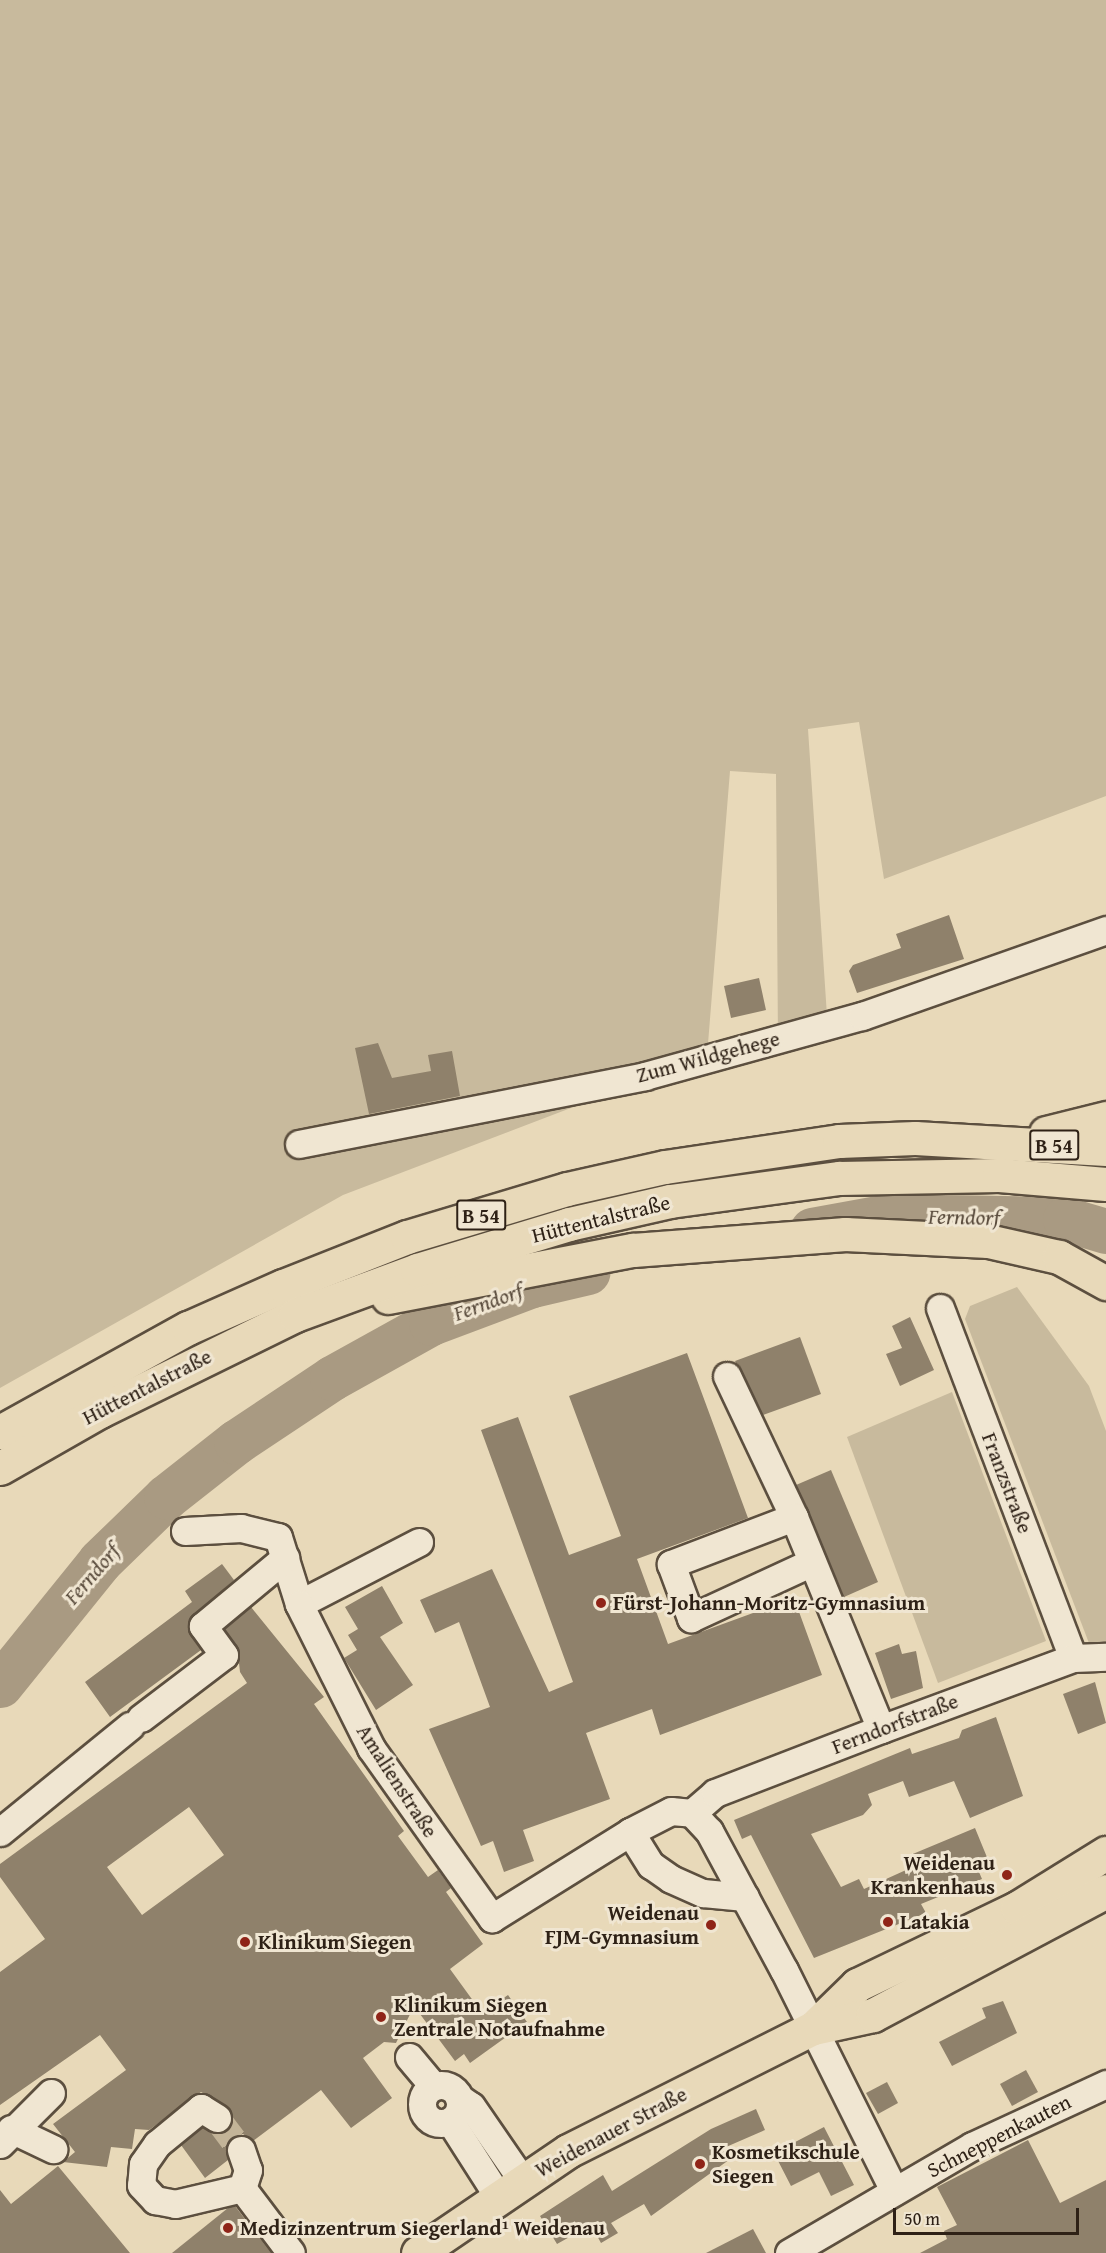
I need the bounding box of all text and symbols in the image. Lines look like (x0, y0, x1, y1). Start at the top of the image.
street label: Zum Wildgehege (634, 1026, 782, 1088)
road number: B 54 (1028, 1128, 1080, 1162)
street label: Hüttentalstraße (529, 1190, 673, 1248)
road number: B 54 (456, 1198, 506, 1232)
water label: Ferndorf (928, 1203, 1000, 1231)
water label: Ferndorf (450, 1277, 526, 1327)
street label: Hüttentalstraße (78, 1344, 216, 1430)
street label: Franzstraße (976, 1429, 1038, 1537)
water label: Ferndorf (58, 1538, 126, 1610)
place label: Fürst-Johann-Moritz-Gymnasium (613, 1590, 925, 1616)
marker: Fürst-Johann-Moritz-Gymnasium (594, 1596, 608, 1610)
street label: Ferndorfstraße (828, 1688, 962, 1760)
street label: Amalienstraße (351, 1720, 443, 1842)
place label: Weidenau Krankenhaus (871, 1850, 995, 1900)
marker: Weidenau Krankenhaus (1000, 1868, 1014, 1882)
place label: Weidenau FJM-Gymnasium (545, 1900, 699, 1950)
place label: Latakia (900, 1909, 970, 1935)
marker: Latakia (881, 1915, 895, 1929)
marker: Weidenau FJM-Gymnasium (704, 1918, 718, 1932)
place label: Klinikum Siegen (258, 1929, 411, 1955)
marker: Klinikum Siegen (236, 1933, 254, 1951)
place label: Klinikum Siegen Zentrale Notaufnahme (394, 1992, 605, 2042)
marker: Klinikum Siegen Zentrale Notaufnahme (372, 2008, 390, 2026)
street label: Weidenauer Straße (531, 2081, 691, 2183)
street label: Schneppenkauten (923, 2089, 1075, 2183)
place label: Kosmetikschule Siegen (712, 2139, 860, 2189)
marker: Kosmetikschule Siegen (693, 2157, 707, 2171)
scale bar (896, 2196, 1082, 2234)
text: 50 m (904, 2205, 940, 2232)
place label: Medizinzentrum Siegerland¹ Weidenau (240, 2215, 605, 2241)
marker: Medizinzentrum Siegerland¹ Weidenau (221, 2221, 235, 2235)

